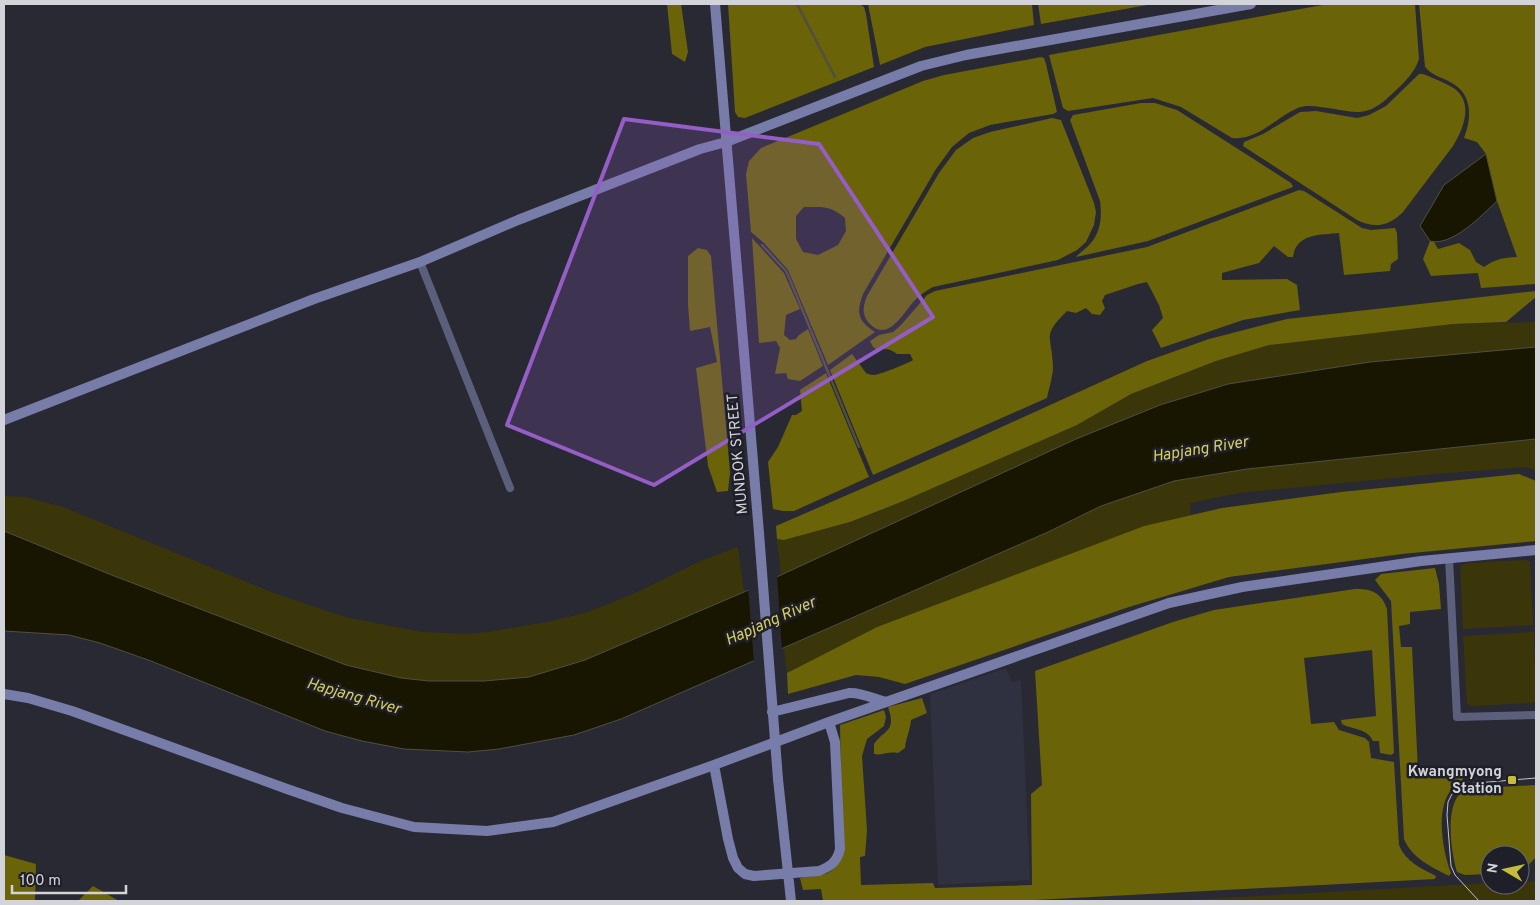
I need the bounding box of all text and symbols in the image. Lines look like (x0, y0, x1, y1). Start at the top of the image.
street label: MUNDOK STREET (724, 393, 753, 515)
water label: Hapjang River (1151, 432, 1252, 467)
water label: Hapjang River (722, 592, 821, 651)
water label: Hapjang River (304, 674, 405, 720)
place label: Kwangmyong Station (1408, 763, 1502, 799)
marker: Kwangmyong Station (1506, 774, 1518, 786)
north arrow (1480, 845, 1530, 895)
scale bar (12, 862, 126, 894)
text: N (1484, 862, 1503, 875)
text: 100 m (20, 872, 61, 891)

